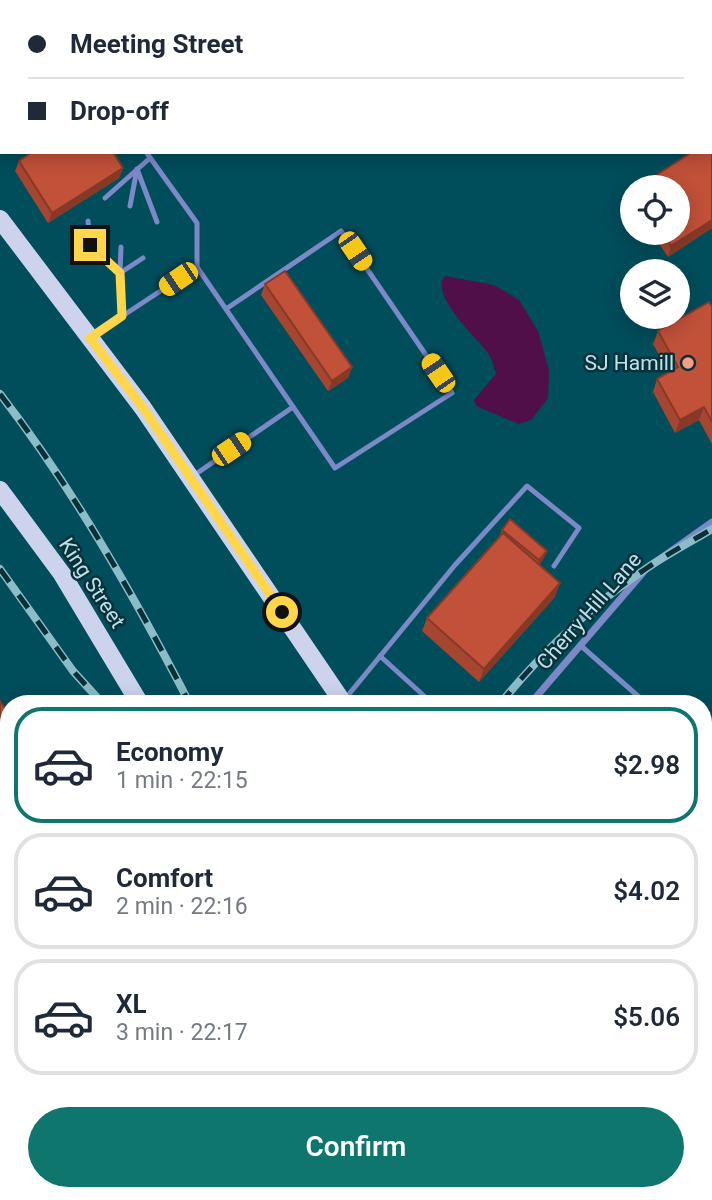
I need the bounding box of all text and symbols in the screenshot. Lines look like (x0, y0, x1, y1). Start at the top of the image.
text: Meeting Street (70, 29, 243, 59)
text: Drop-off (70, 96, 169, 126)
map controls (620, 175, 690, 329)
button: locate (620, 175, 690, 245)
car (335, 228, 376, 274)
route end (74, 229, 106, 261)
car (155, 259, 202, 299)
button: layers (620, 259, 690, 329)
car (418, 350, 459, 396)
place label: SJ Hamill (585, 351, 674, 375)
marker: SJ Hamill (680, 355, 696, 371)
car (208, 429, 255, 469)
street label: King Street (54, 534, 130, 633)
street label: Cherry Hill Lane (532, 548, 646, 674)
route start (266, 596, 298, 628)
icon: car (32, 734, 95, 797)
text: Economy (116, 737, 223, 767)
text: $2.98 (613, 750, 680, 780)
text: 1 min · 22:15 (116, 767, 248, 794)
icon: car (32, 860, 95, 923)
text: Comfort (116, 863, 213, 893)
text: $4.02 (613, 876, 680, 906)
text: 2 min · 22:16 (116, 893, 248, 920)
icon: car (32, 986, 95, 1049)
text: XL (116, 989, 147, 1019)
text: $5.06 (613, 1002, 680, 1032)
text: 3 min · 22:17 (116, 1019, 248, 1046)
button: Confirm (28, 1107, 684, 1187)

